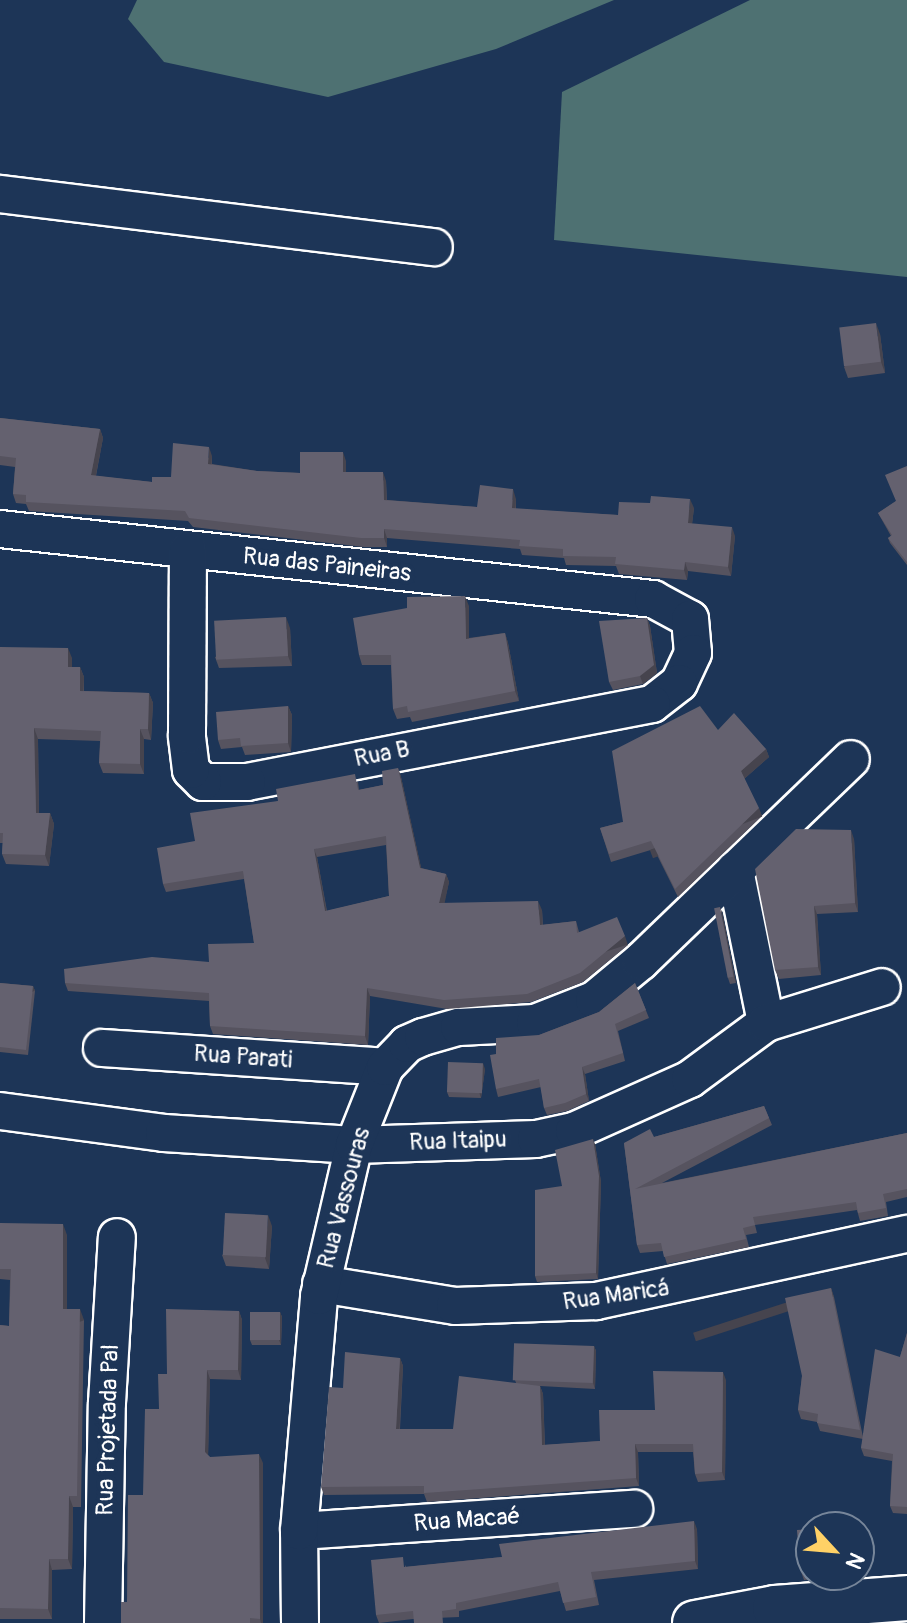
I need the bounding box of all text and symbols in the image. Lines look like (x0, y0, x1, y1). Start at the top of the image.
street label: Rua das Paineiras (242, 542, 412, 588)
street label: Rua B (352, 735, 412, 773)
street label: Rua Parati (193, 1039, 293, 1075)
street label: Rua Vassouras (311, 1124, 377, 1272)
street label: Rua Itaipu (409, 1125, 507, 1157)
street label: Rua Maricá (561, 1273, 671, 1317)
street label: Rua Projetada Pal (91, 1344, 125, 1516)
street label: Rua Macaé (413, 1502, 521, 1538)
north arrow (795, 1511, 875, 1591)
text: N (839, 1548, 871, 1573)

